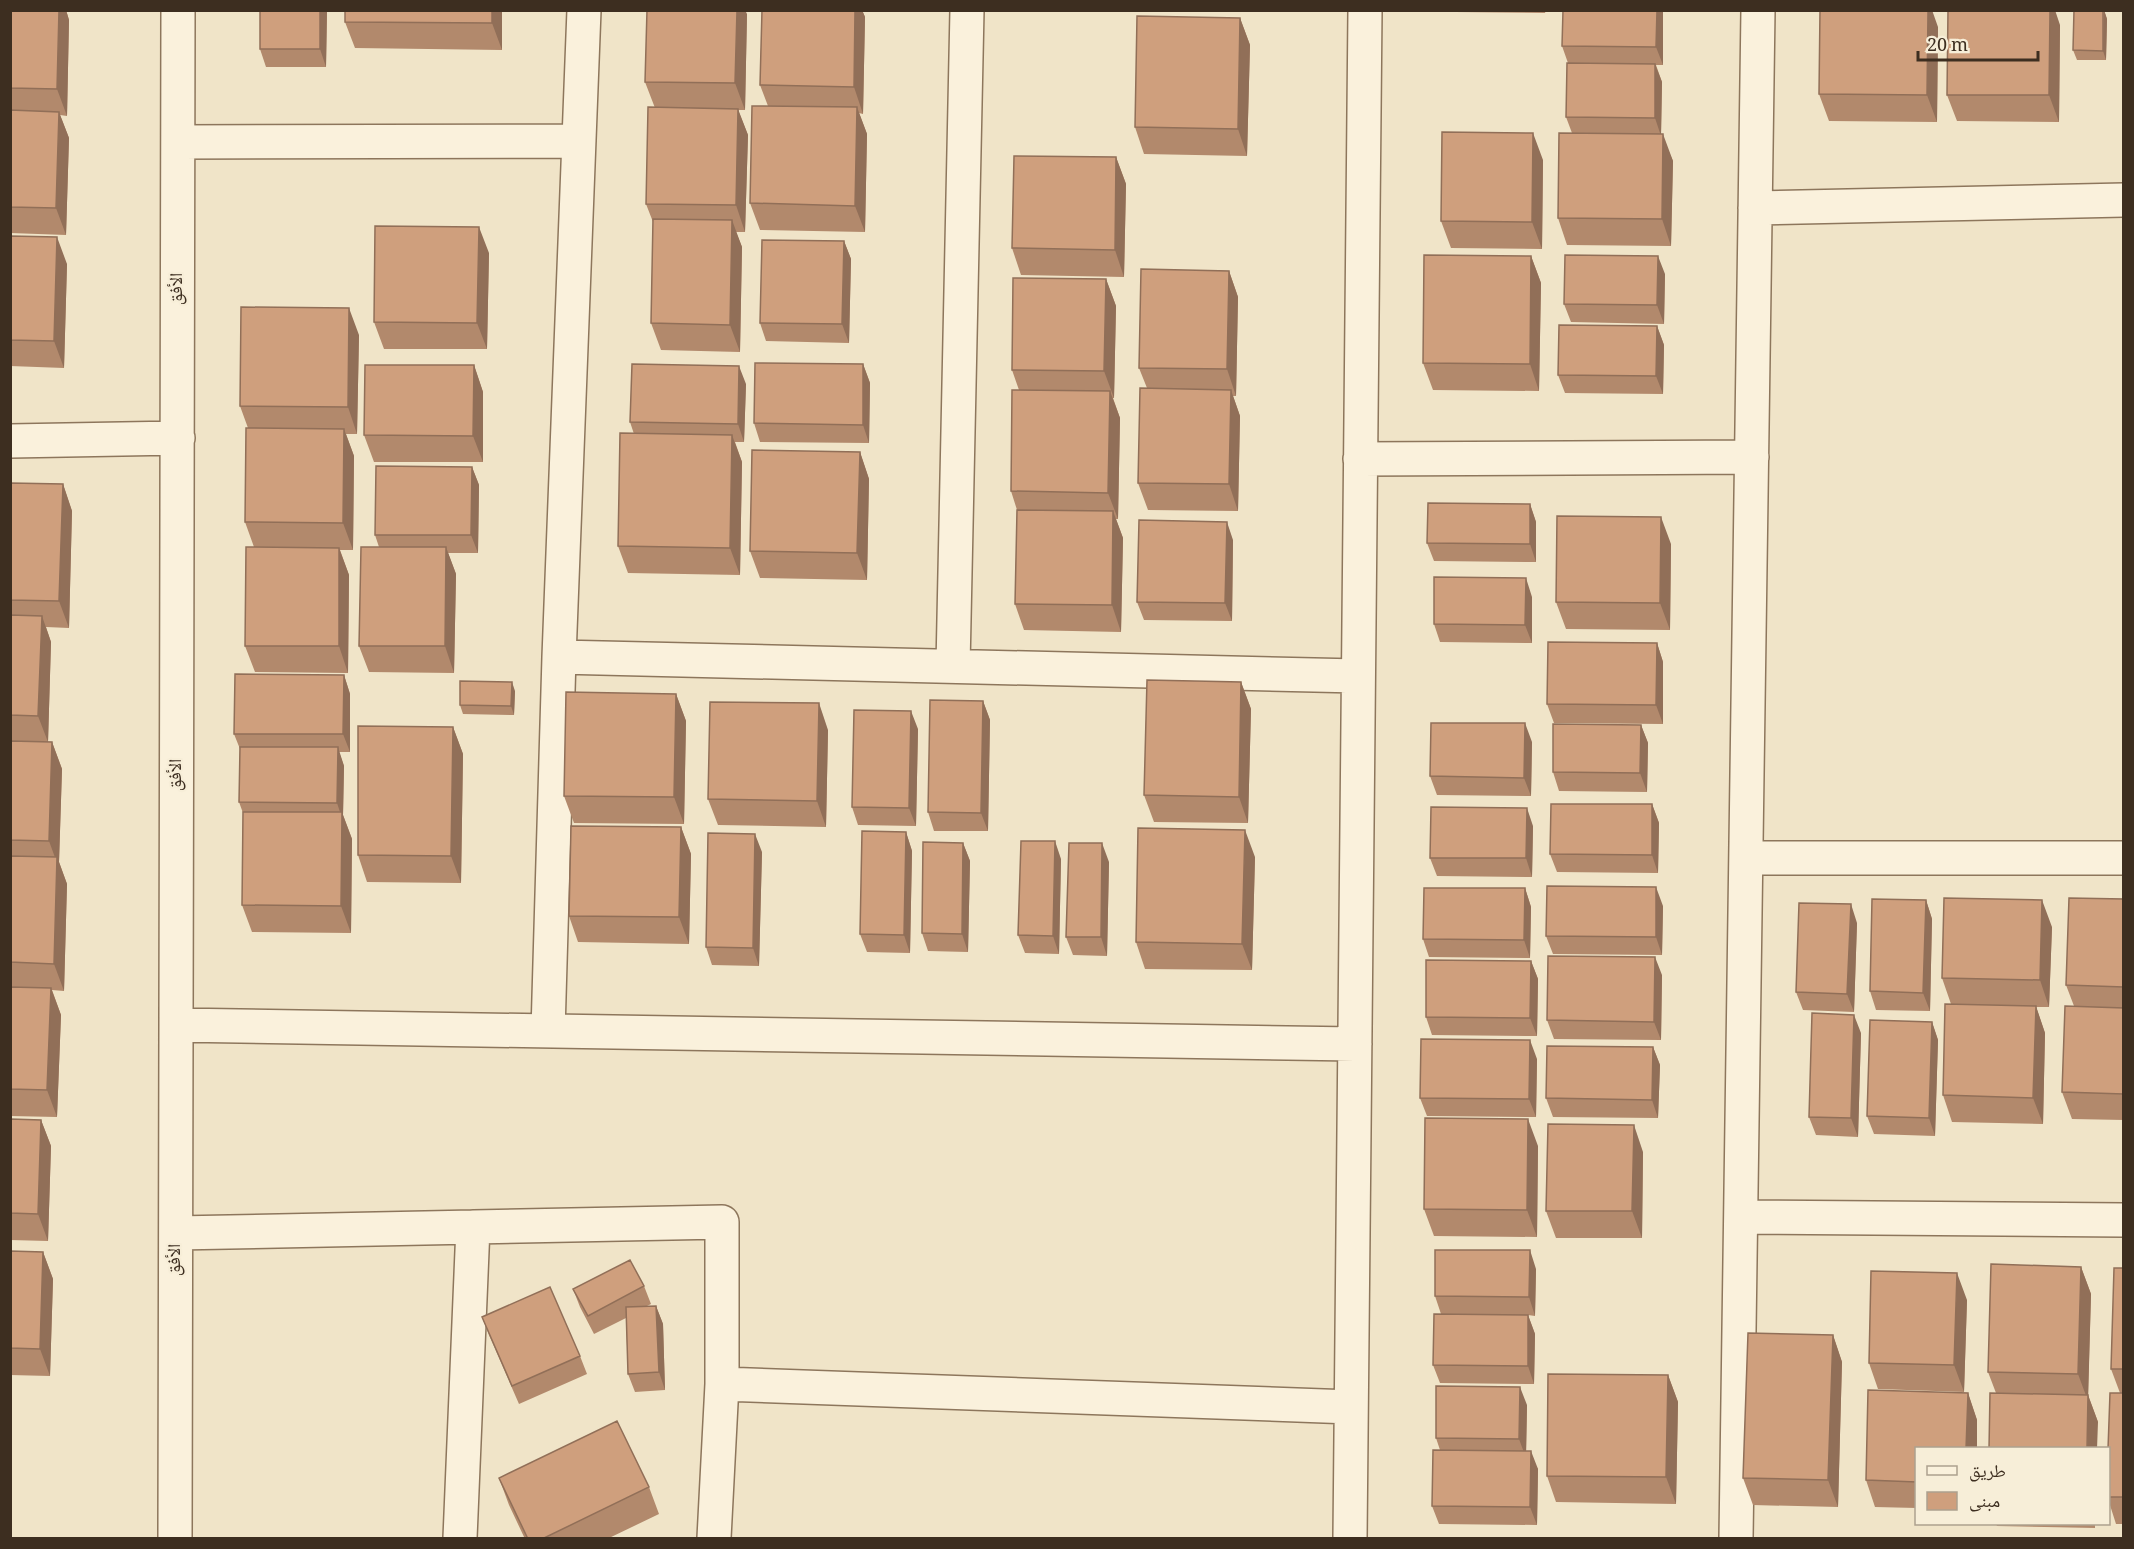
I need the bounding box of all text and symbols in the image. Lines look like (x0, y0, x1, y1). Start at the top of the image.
scale bar (1918, 24, 2038, 62)
text: 20 m (1927, 32, 1968, 62)
street label: الأفق (163, 273, 193, 305)
street label: الأفق (162, 759, 192, 791)
street label: الأفق (161, 1244, 191, 1276)
legend (1915, 1447, 2110, 1525)
text: طريق (1969, 1458, 2006, 1488)
text: مبنى (1969, 1488, 2000, 1518)

